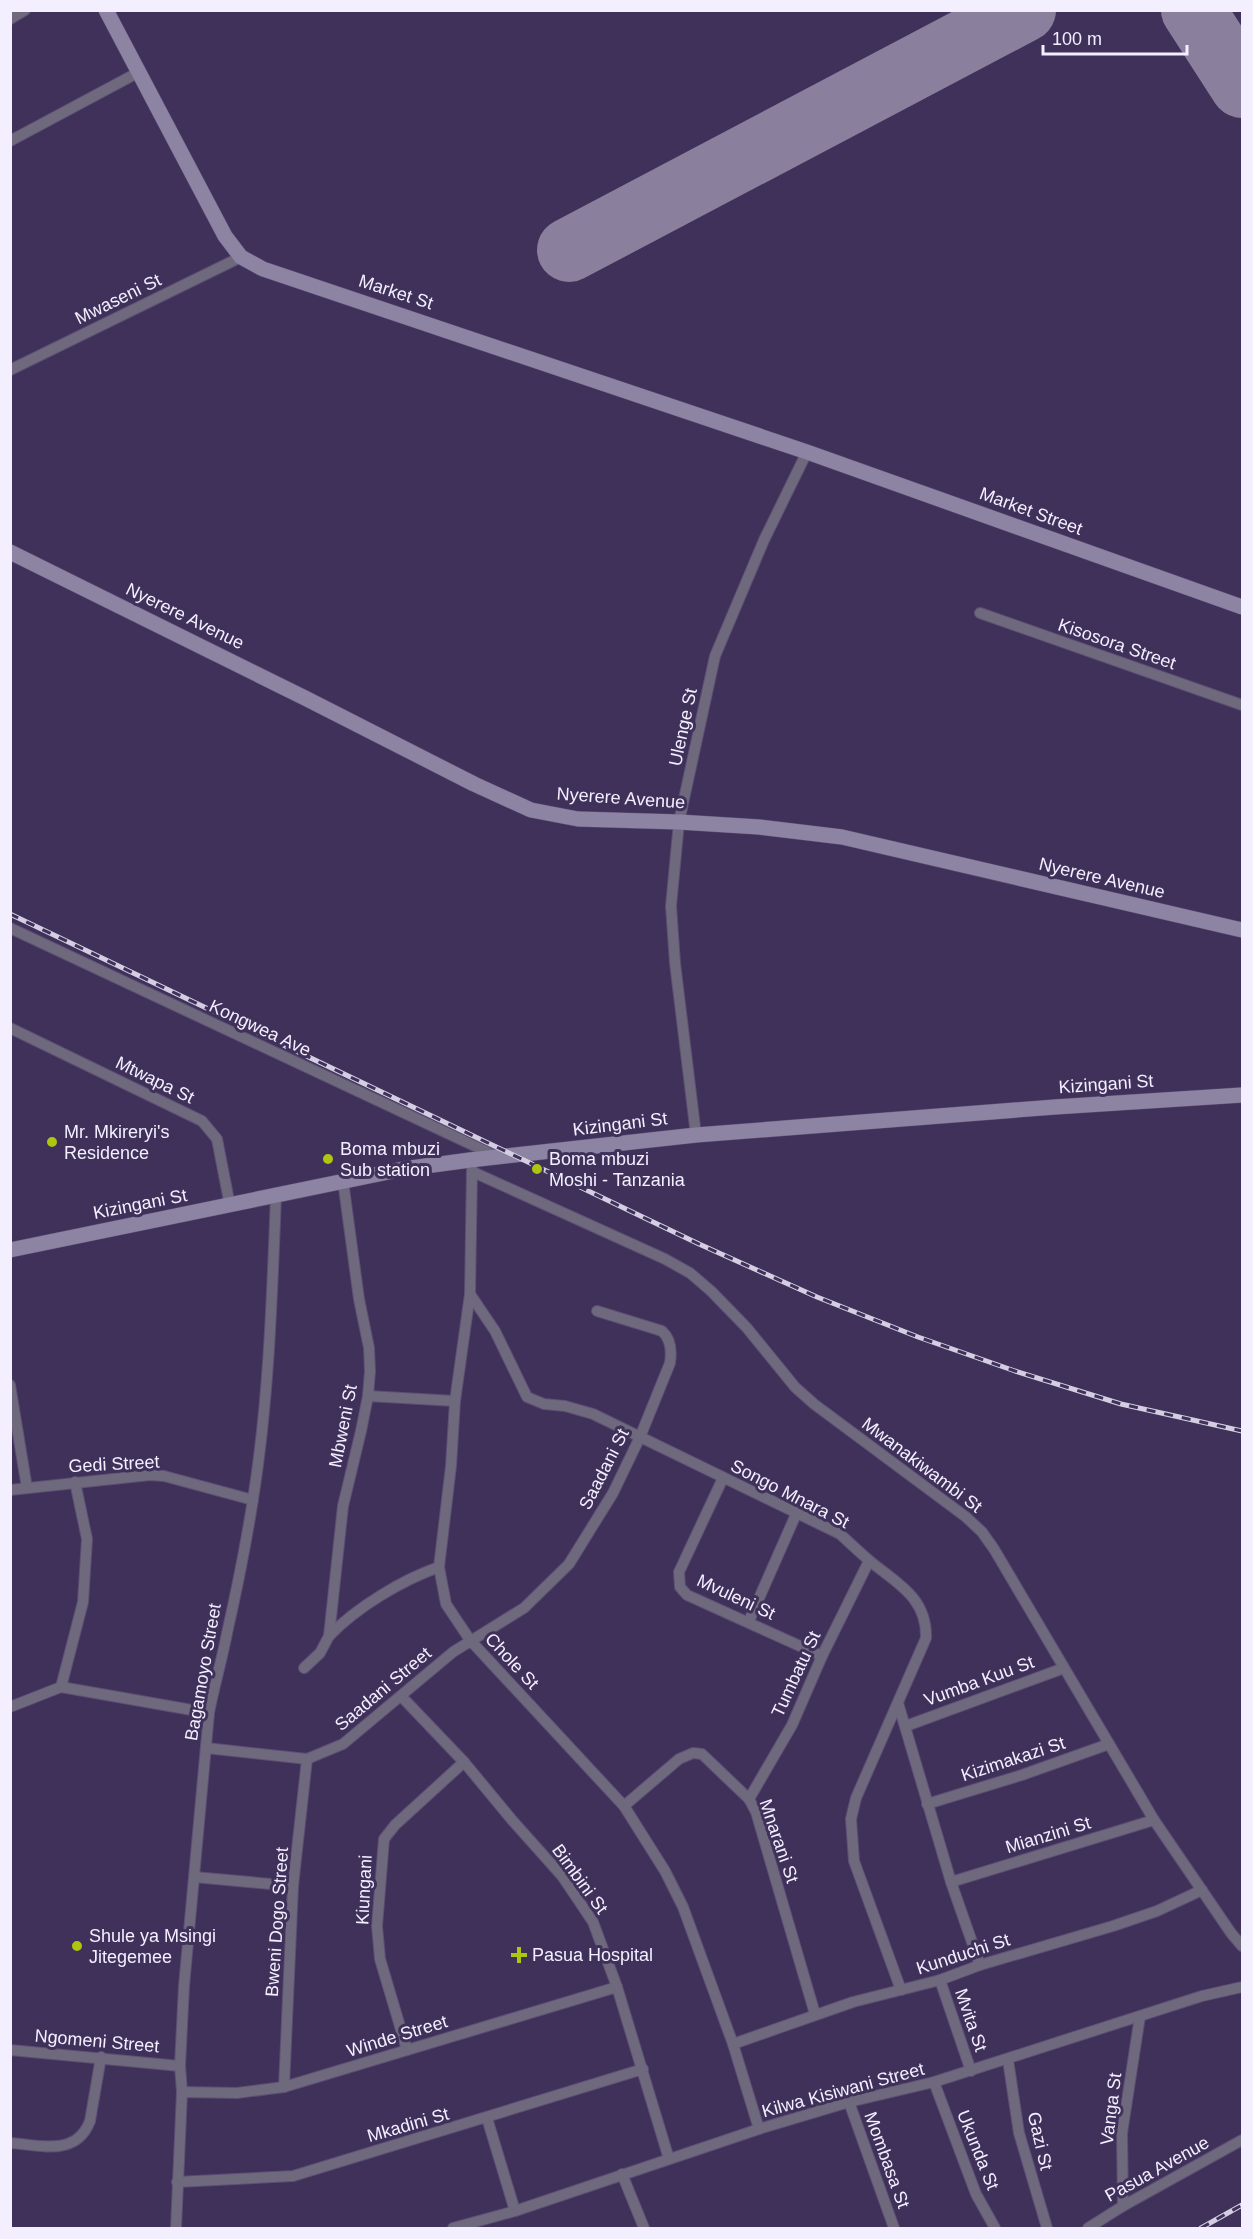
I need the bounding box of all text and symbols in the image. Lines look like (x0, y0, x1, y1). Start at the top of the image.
scale bar (1043, 18, 1187, 56)
text: 100 m (1052, 29, 1102, 49)
street label: Mwaseni St (72, 270, 164, 328)
street label: Market St (356, 271, 436, 313)
street label: Market Street (977, 483, 1085, 539)
street label: Nyerere Avenue (123, 579, 247, 653)
street label: Kisosora Street (1056, 615, 1178, 673)
street label: Ulenge St (665, 686, 701, 768)
street label: Nyerere Avenue (556, 784, 686, 812)
street label: Nyerere Avenue (1037, 854, 1167, 902)
street label: Kongwea Ave (206, 996, 314, 1060)
street label: Mtwapa St (112, 1052, 198, 1108)
street label: Kizingani St (1058, 1071, 1154, 1097)
street label: Kizingani St (572, 1108, 668, 1140)
place label: Mr. Mkireryi's Residence (64, 1122, 169, 1163)
marker: Mr. Mkireryi's Residence (45, 1135, 59, 1149)
place label: Boma mbuzi Sub station (340, 1139, 440, 1180)
place label: Boma mbuzi Moshi - Tanzania (549, 1149, 686, 1190)
marker: Boma mbuzi Sub station (321, 1152, 335, 1166)
marker: Boma mbuzi Moshi - Tanzania (530, 1162, 544, 1176)
street label: Kizingani St (91, 1185, 189, 1223)
street label: Mbweni St (325, 1383, 361, 1469)
street label: Mwanakiwambi St (858, 1413, 986, 1517)
street label: Saadani St (575, 1425, 633, 1513)
street label: Gedi Street (68, 1452, 160, 1476)
street label: Songo Mnara St (728, 1456, 852, 1532)
street label: Mvuleni St (694, 1570, 778, 1624)
street label: Bagamoyo Street (181, 1602, 225, 1742)
street label: Tumbatu St (767, 1628, 825, 1720)
street label: Chole St (481, 1629, 543, 1693)
street label: Saadani Street (331, 1643, 435, 1735)
street label: Vumba Kuu St (921, 1652, 1037, 1710)
street label: Kizimakazi St (959, 1733, 1067, 1785)
street label: Mnarani St (755, 1797, 803, 1885)
street label: Mianzini St (1003, 1813, 1093, 1857)
street label: Bimbini St (548, 1840, 612, 1918)
street label: Bweni Dogo Street (262, 1846, 292, 1998)
street label: Kiungani (352, 1854, 376, 1926)
place label: Shule ya Msingi Jitegemee (89, 1926, 216, 1967)
street label: Kunduchi St (914, 1929, 1012, 1979)
marker: Shule ya Msingi Jitegemee (70, 1939, 84, 1953)
place label: Pasua Hospital (532, 1945, 653, 1965)
marker: Pasua Hospital (510, 1946, 528, 1964)
street label: Mvita St (951, 1986, 991, 2054)
street label: Winde Street (344, 2011, 450, 2061)
street label: Ngomeni Street (34, 2026, 160, 2056)
street label: Kilwa Kisiwani Street (760, 2059, 926, 2121)
street label: Vanga St (1097, 2072, 1125, 2146)
street label: Mkadini St (365, 2104, 451, 2146)
street label: Ukunda St (953, 2107, 1003, 2193)
street label: Mombasa St (860, 2109, 914, 2211)
street label: Gazi St (1024, 2110, 1056, 2172)
street label: Pasua Avenue (1102, 2132, 1212, 2206)

